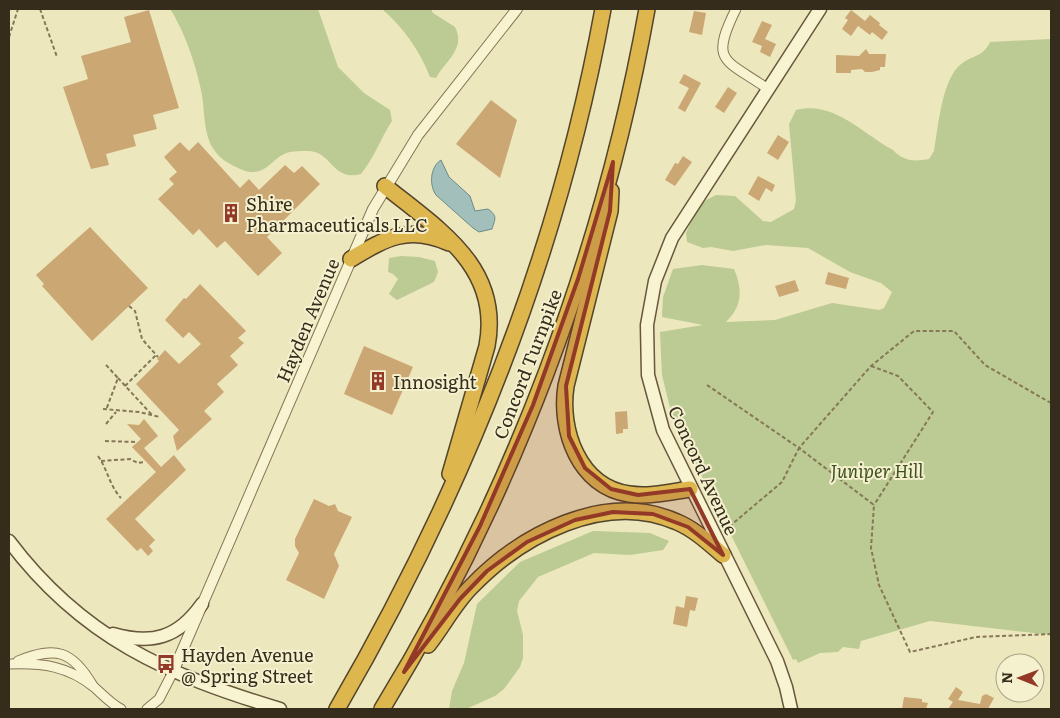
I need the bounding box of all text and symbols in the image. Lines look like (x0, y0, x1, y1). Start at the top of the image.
place label: Shire Pharmaceuticals LLC (246, 190, 428, 238)
building icon: Shire Pharmaceuticals LLC (220, 202, 242, 224)
street label: Hayden Avenue (269, 254, 345, 386)
street label: Concord Turnpike (486, 285, 568, 443)
place label: Innosight (393, 368, 478, 395)
building icon: Innosight (367, 370, 389, 392)
street label: Concord Avenue (662, 401, 746, 539)
park label: Juniper Hill (831, 457, 924, 484)
place label: Hayden Avenue @ Spring Street (181, 641, 314, 689)
bus stop icon: Hayden Avenue @ Spring Street (155, 653, 177, 675)
north arrow (995, 653, 1045, 703)
text: N (996, 671, 1016, 684)

